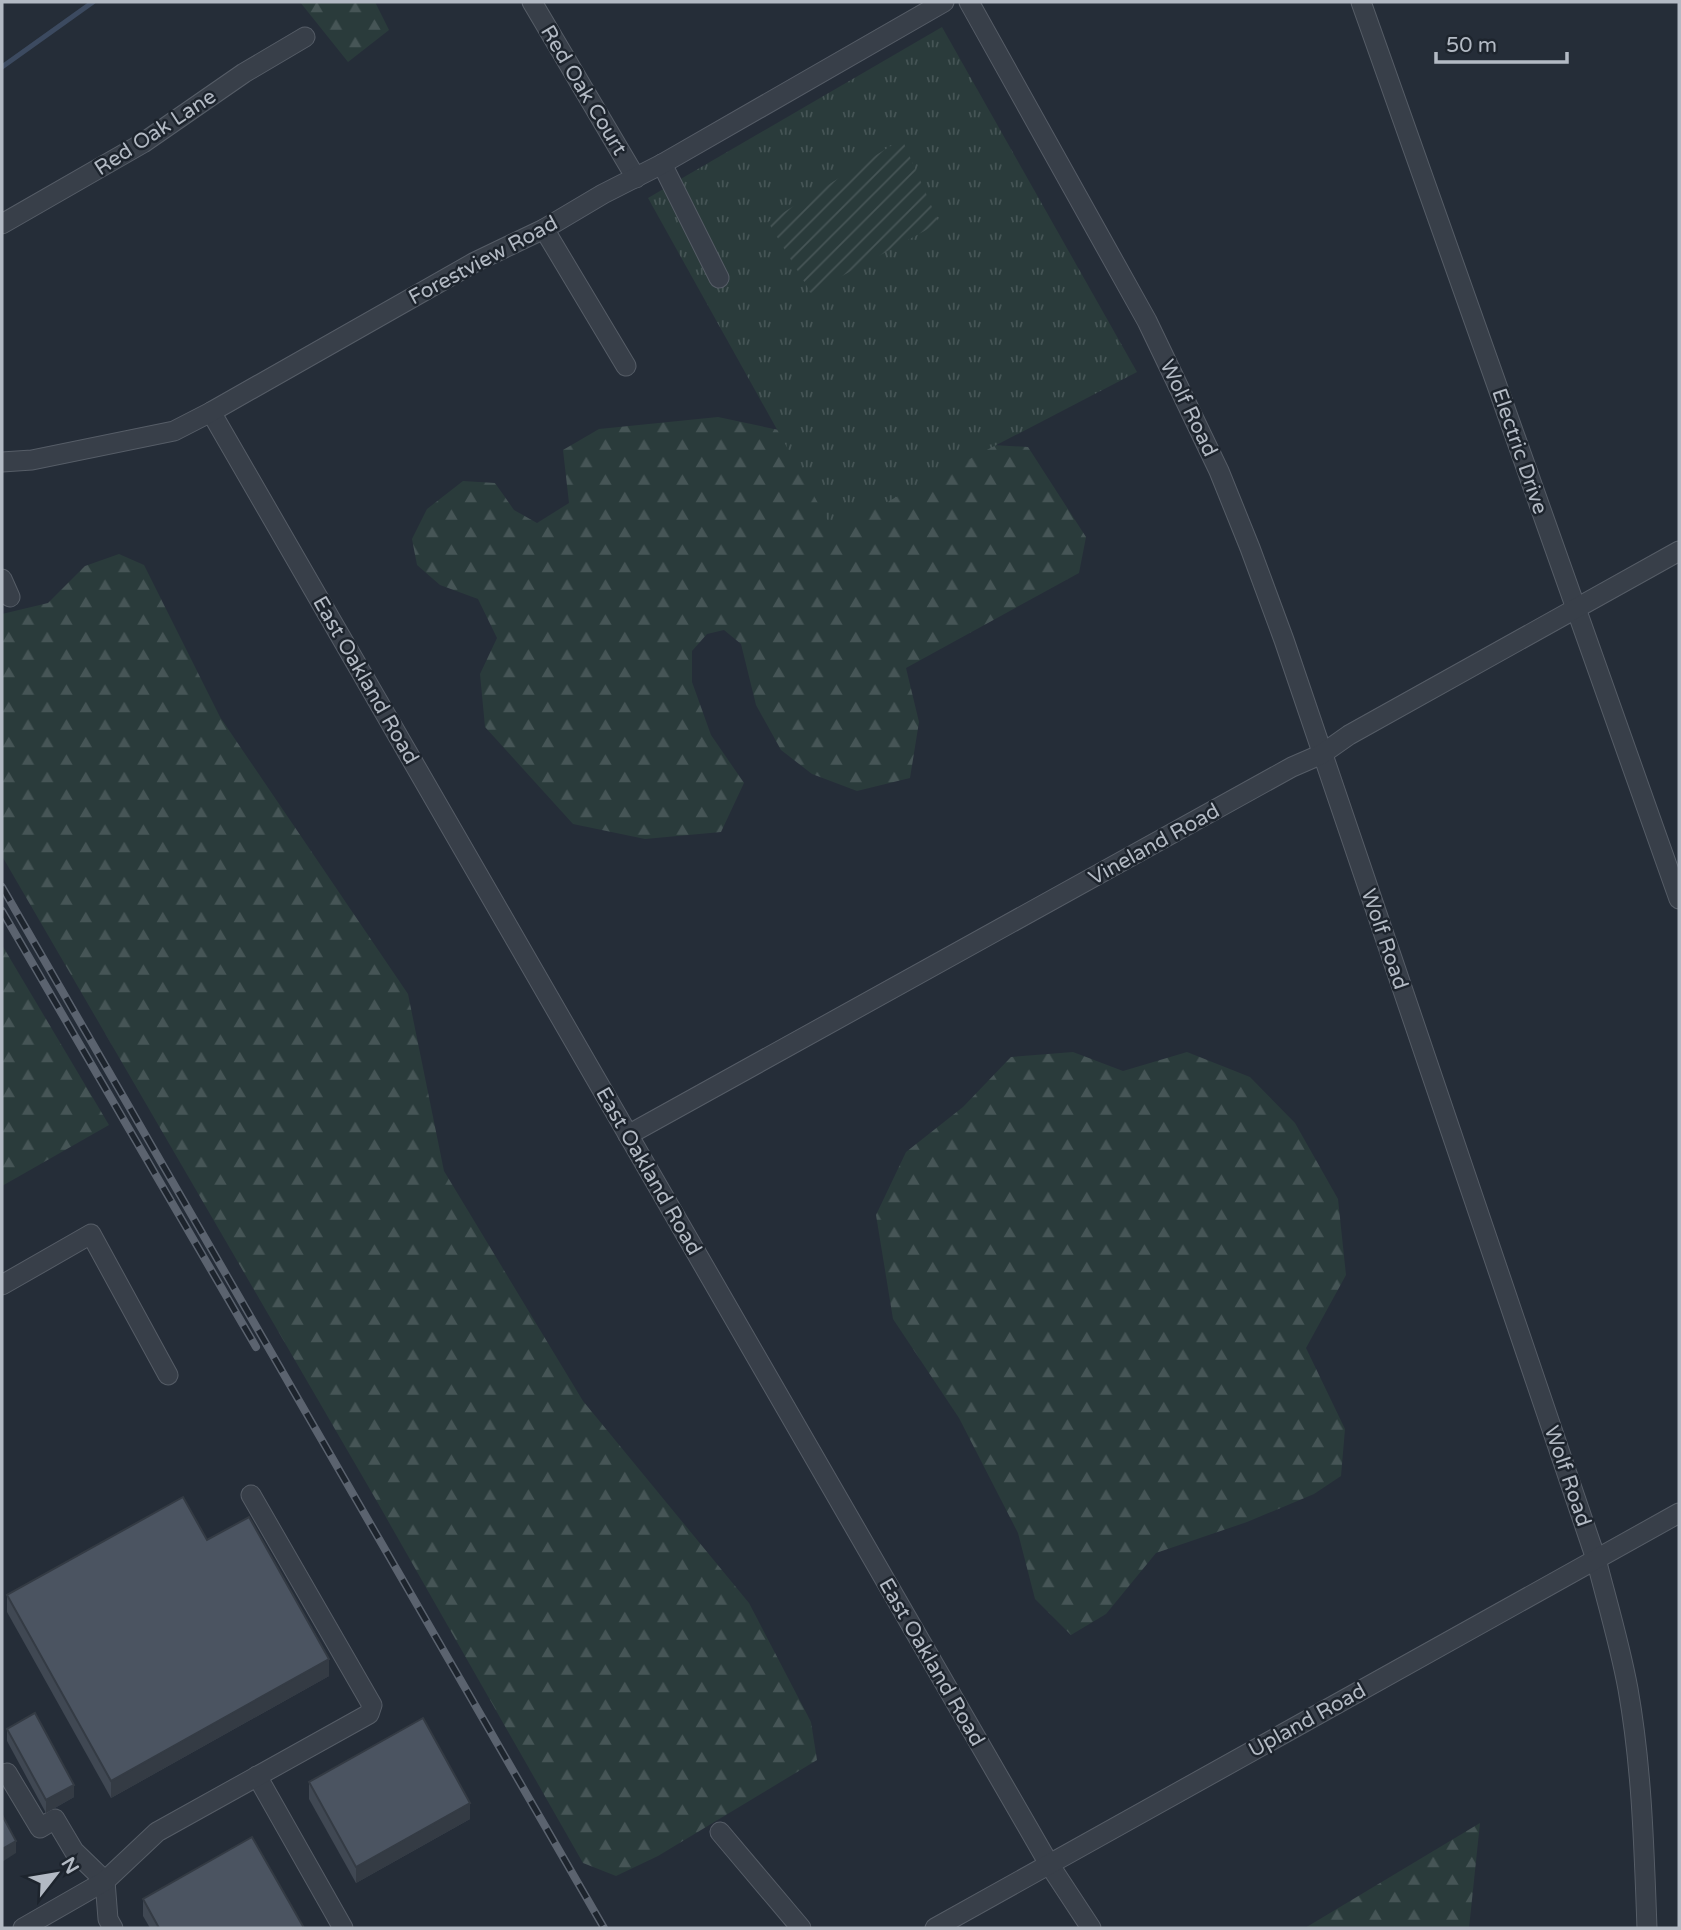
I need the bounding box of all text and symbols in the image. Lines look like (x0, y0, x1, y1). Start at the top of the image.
street label: Red Oak Court (535, 21, 632, 160)
scale bar (1436, 21, 1567, 65)
text: 50 m (1446, 33, 1497, 58)
street label: Red Oak Lane (90, 84, 221, 181)
street label: Forestview Road (404, 211, 562, 310)
street label: Wolf Road (1154, 356, 1223, 461)
street label: Electric Drive (1486, 385, 1553, 517)
street label: East Oakland Road (307, 592, 424, 769)
street label: Vineland Road (1085, 798, 1224, 891)
street label: Wolf Road (1356, 886, 1413, 993)
street label: East Oakland Road (590, 1083, 707, 1260)
street label: Wolf Road (1539, 1423, 1596, 1530)
street label: East Oakland Road (873, 1574, 990, 1751)
street label: Upland Road (1244, 1678, 1370, 1763)
north arrow (21, 1839, 91, 1909)
text: N (56, 1854, 83, 1878)

